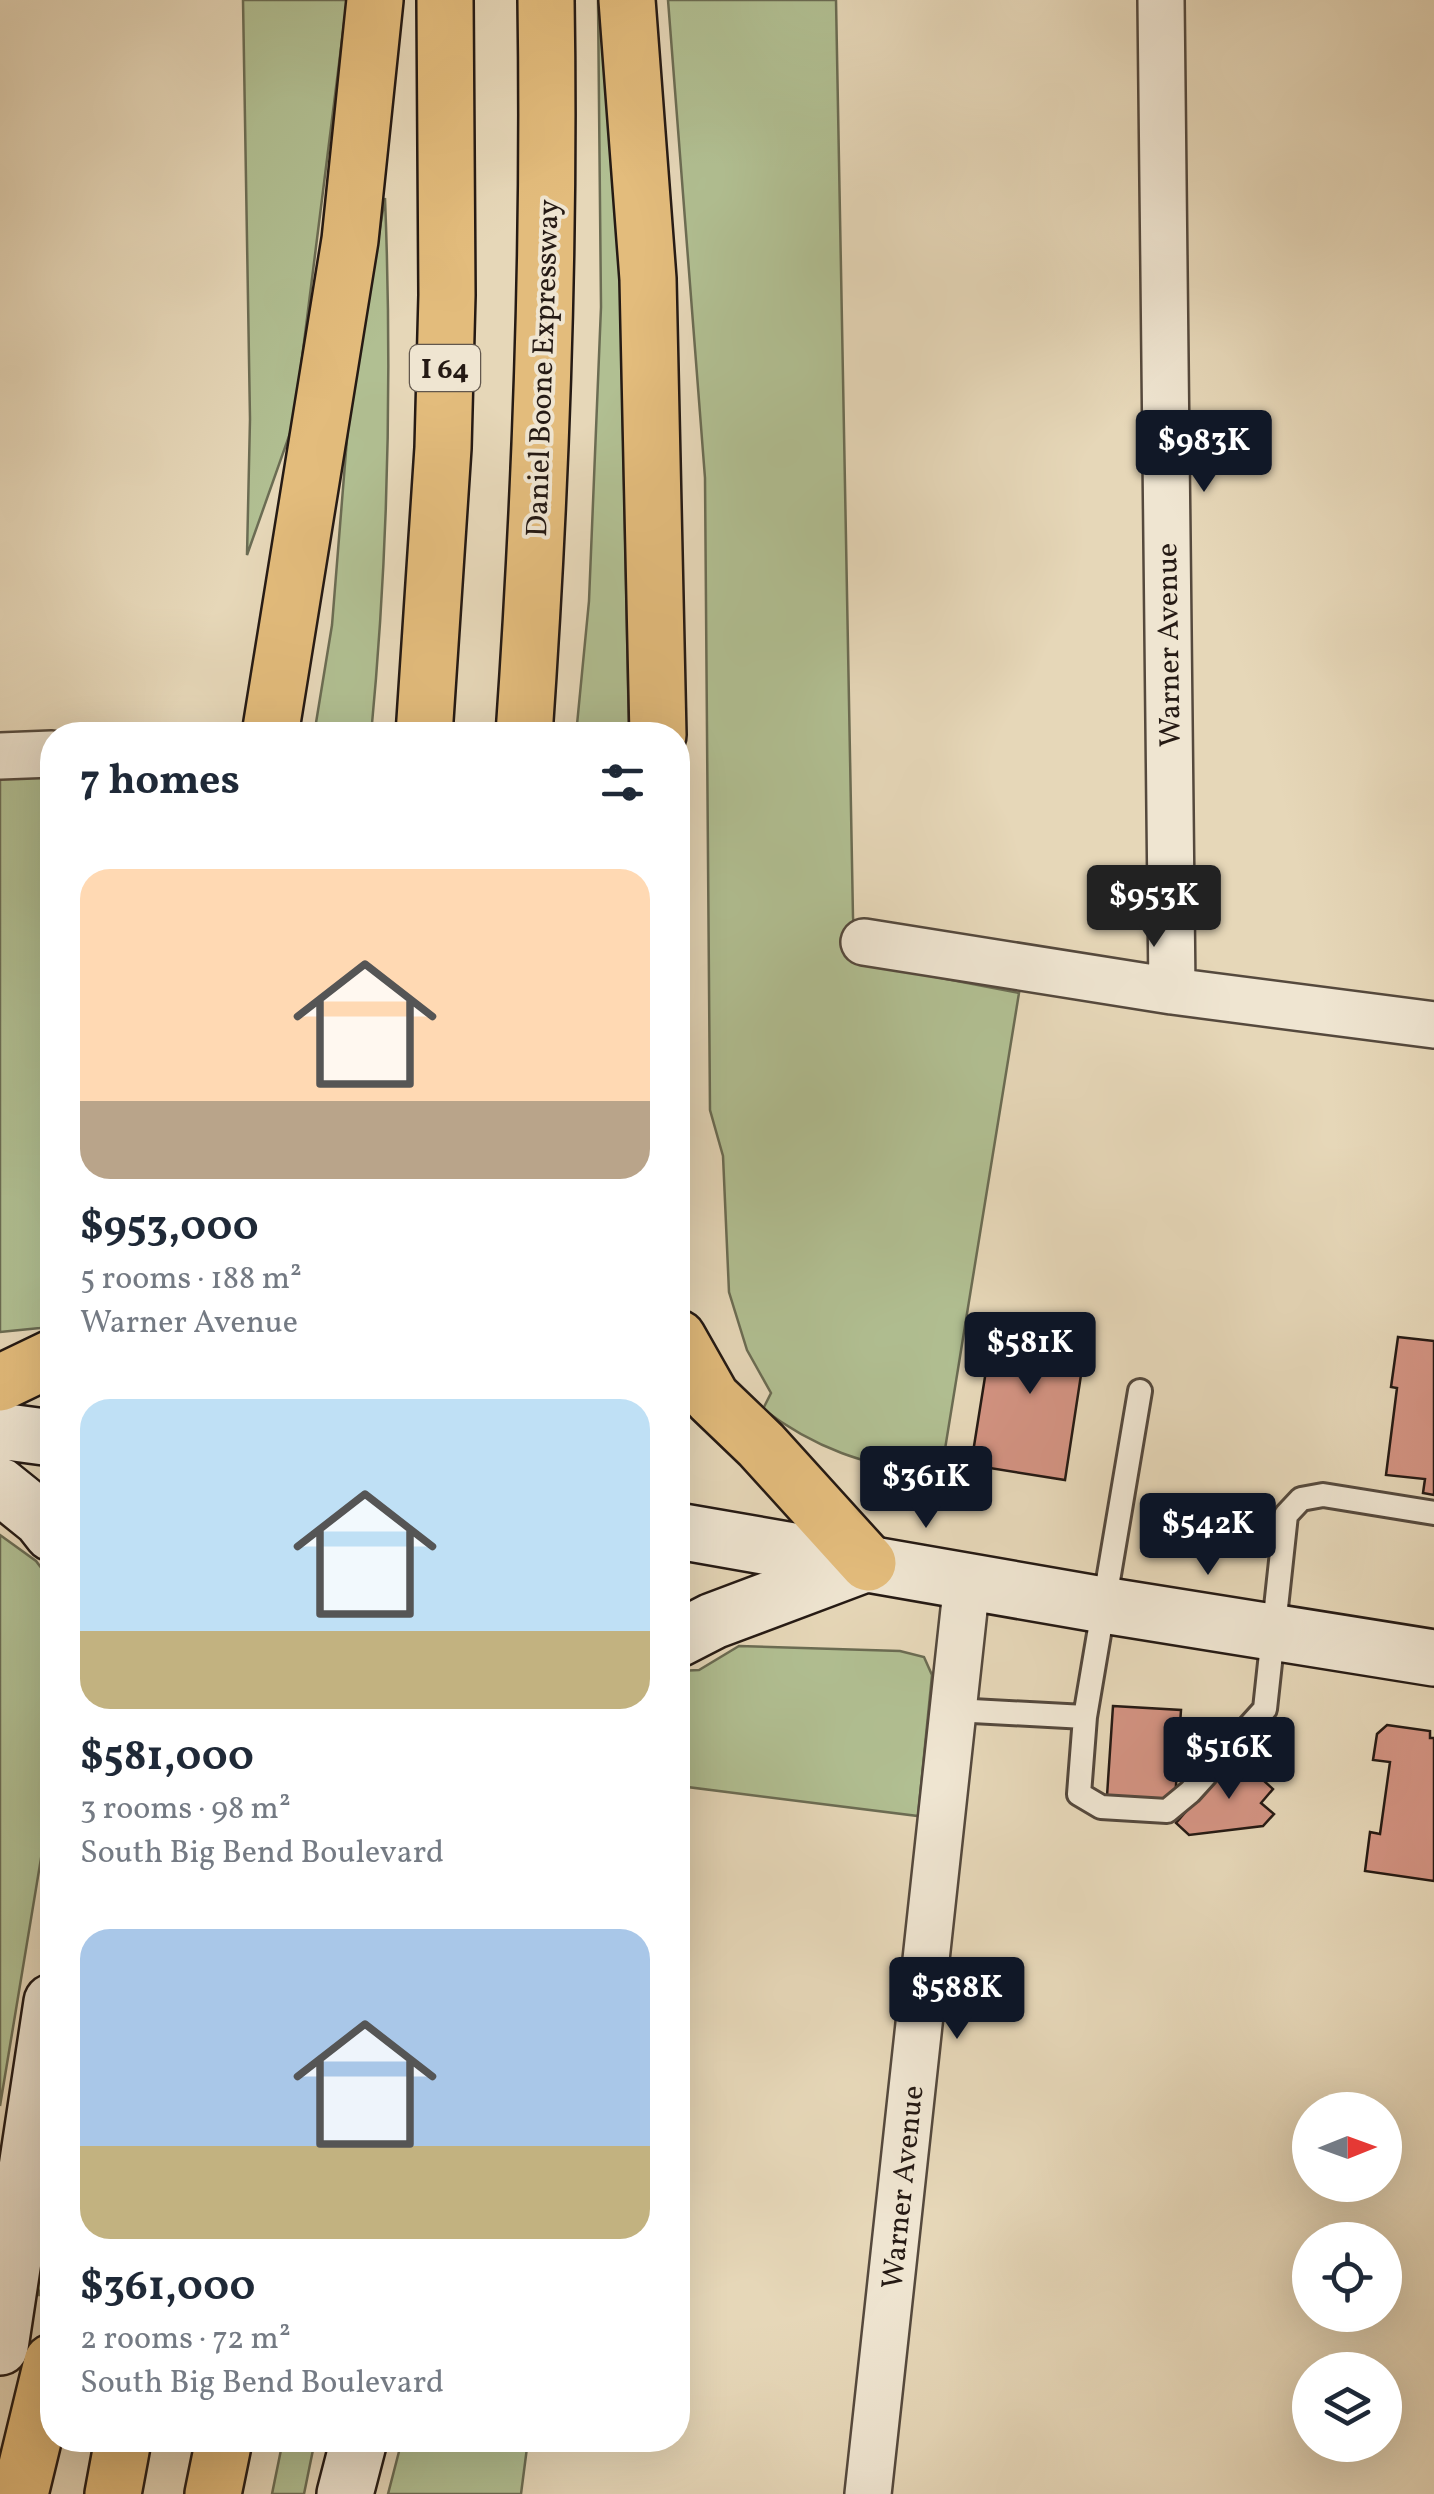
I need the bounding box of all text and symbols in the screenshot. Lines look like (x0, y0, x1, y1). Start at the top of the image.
street label: Daniel Boone Expressway (517, 198, 571, 538)
road number: I 64 (410, 345, 480, 391)
pin: $983K (1134, 410, 1274, 495)
text: $983K (1158, 420, 1250, 464)
street label: Warner Avenue (1147, 542, 1193, 747)
text: 7 homes (80, 753, 240, 812)
icon: filters (595, 755, 650, 810)
pin: $953K (1084, 865, 1224, 950)
text: $953K (1109, 875, 1199, 919)
icon: home (275, 934, 455, 1114)
text: $953,000 (80, 1199, 259, 1258)
text: 5 rooms · 188 m² (80, 1258, 302, 1302)
text: Warner Avenue (80, 1302, 298, 1346)
pin: $581K (960, 1312, 1100, 1397)
text: $581K (987, 1322, 1073, 1366)
pin: $361K (856, 1446, 996, 1531)
text: $361K (882, 1456, 970, 1500)
icon: home (275, 1464, 455, 1644)
pin: $542K (1138, 1493, 1278, 1578)
text: $542K (1162, 1503, 1254, 1547)
pin: $516K (1159, 1717, 1299, 1802)
text: $516K (1186, 1727, 1272, 1771)
text: $581,000 (80, 1729, 254, 1788)
text: 3 rooms · 98 m² (80, 1788, 291, 1832)
text: South Big Bend Boulevard (80, 1832, 444, 1876)
pin: $588K (887, 1957, 1027, 2042)
text: $588K (911, 1967, 1003, 2011)
icon: home (275, 1994, 455, 2174)
street label: Warner Avenue (872, 2083, 936, 2291)
north arrow (1292, 2092, 1402, 2202)
map controls (1292, 2092, 1402, 2462)
button: locate (1292, 2222, 1402, 2332)
text: $361,000 (80, 2259, 255, 2318)
text: 2 rooms · 72 m² (80, 2318, 291, 2362)
button: layers (1292, 2352, 1402, 2462)
text: South Big Bend Boulevard (80, 2362, 444, 2406)

